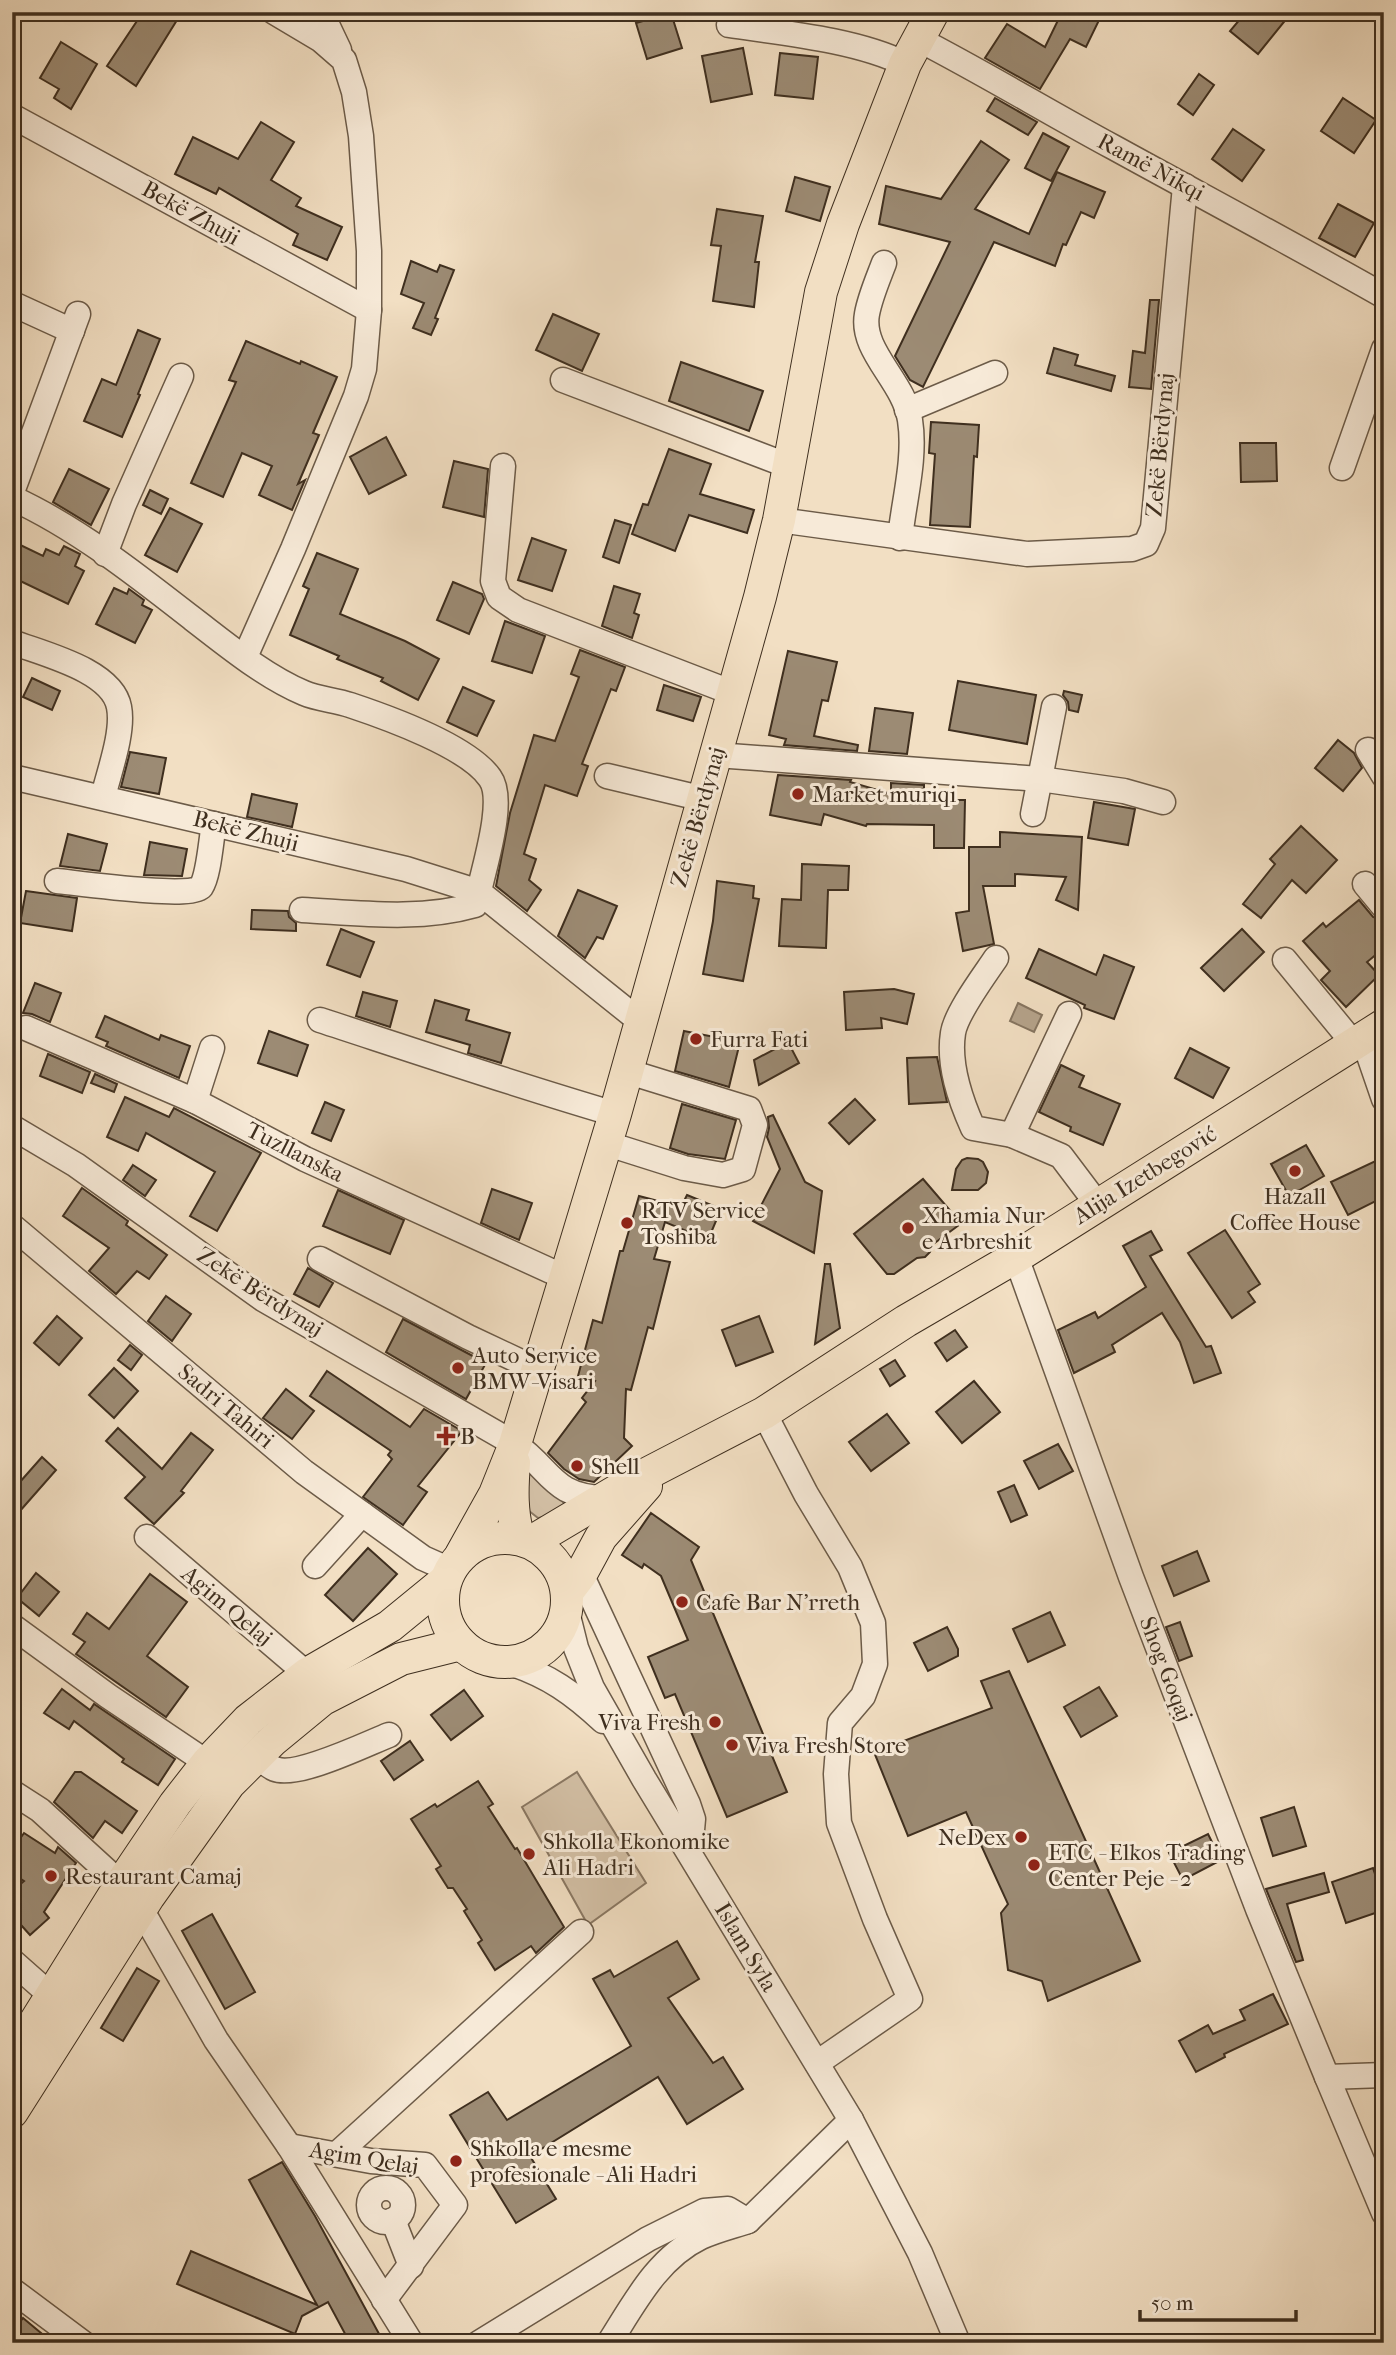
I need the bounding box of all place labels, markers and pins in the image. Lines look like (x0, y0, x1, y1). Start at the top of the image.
place label: Market muriqi (812, 781, 957, 808)
marker: Market muriqi (790, 786, 806, 802)
place label: Furra Fati (710, 1026, 809, 1053)
marker: Furra Fati (688, 1031, 704, 1047)
marker: Hazall Coffee House (1287, 1163, 1303, 1179)
place label: Hazall Coffee House (1230, 1183, 1360, 1236)
place label: RTV Service Toshiba (641, 1197, 765, 1250)
place label: Xhamia Nur e Arbreshit (922, 1202, 1045, 1255)
marker: RTV Service Toshiba (619, 1215, 635, 1231)
marker: Xhamia Nur e Arbreshit (900, 1220, 916, 1236)
place label: Auto Service BMW-Visari (471, 1342, 597, 1395)
marker: Auto Service BMW-Visari (450, 1360, 466, 1376)
place label: B (460, 1423, 475, 1450)
marker: B (438, 1428, 454, 1444)
place label: Shell (591, 1453, 640, 1480)
marker: Shell (569, 1458, 585, 1474)
place label: Cafe Bar N’rreth (696, 1589, 860, 1616)
marker: Cafe Bar N’rreth (674, 1594, 690, 1610)
place label: Viva Fresh (597, 1709, 701, 1736)
marker: Viva Fresh (707, 1714, 723, 1730)
place label: Viva Fresh Store (745, 1732, 906, 1759)
marker: Viva Fresh Store (724, 1737, 740, 1753)
place label: NeDex (938, 1824, 1007, 1851)
place label: Shkolla Ekonomike Ali Hadri (542, 1828, 730, 1881)
marker: NeDex (1013, 1829, 1029, 1845)
place label: ETC - Elkos Trading Center Peje - 2 (1048, 1839, 1246, 1892)
marker: Shkolla Ekonomike Ali Hadri (521, 1846, 537, 1862)
marker: ETC - Elkos Trading Center Peje - 2 (1026, 1857, 1042, 1873)
place label: Restaurant Camaj (65, 1863, 242, 1890)
marker: Restaurant Camaj (43, 1868, 59, 1884)
place label: Shkolla e mesme profesionale - Ali Hadri (469, 2135, 697, 2188)
marker: Shkolla e mesme profesionale - Ali Hadri (448, 2153, 464, 2169)

